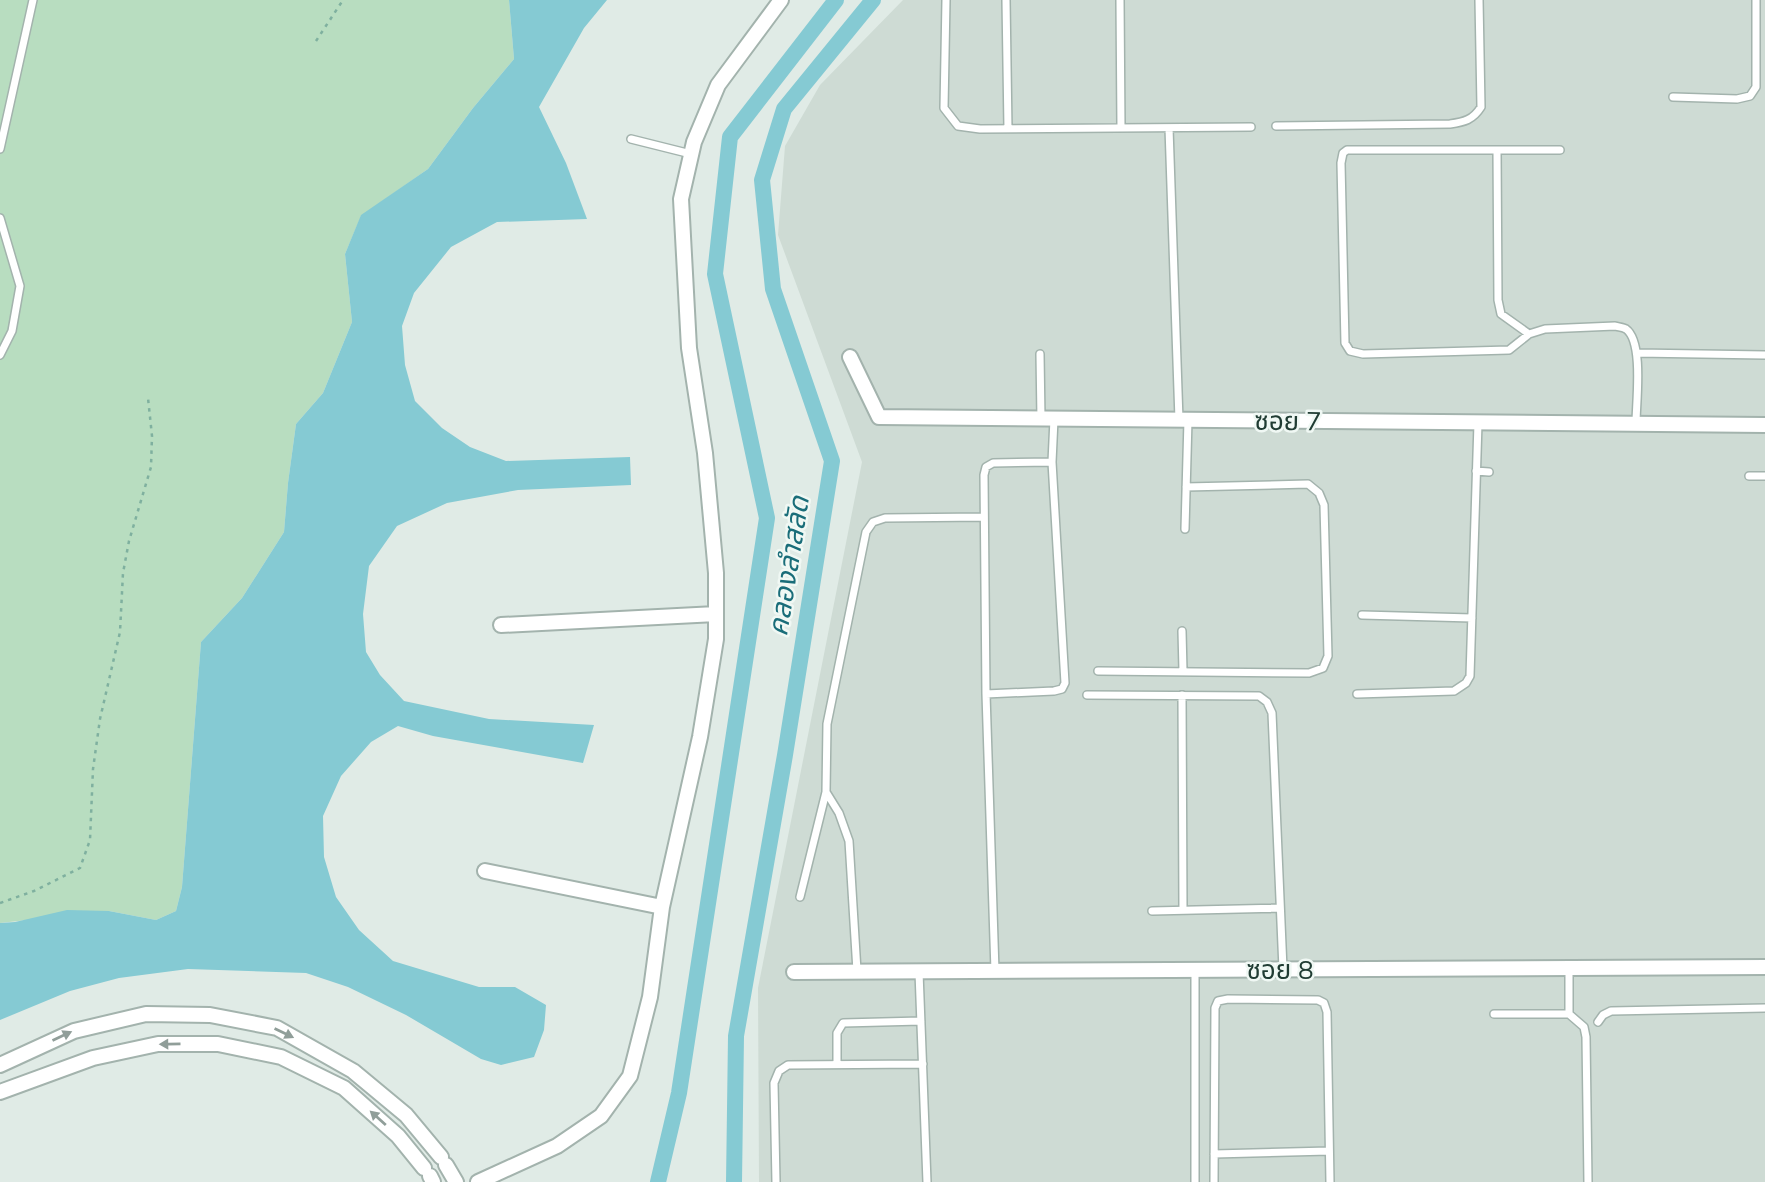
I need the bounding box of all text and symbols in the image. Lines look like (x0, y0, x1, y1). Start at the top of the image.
street label: ซอย 7 (1254, 403, 1322, 438)
water label: คลองลำสลัด (759, 493, 816, 638)
street label: ซอย 8 (1246, 953, 1314, 986)
one-way arrow (274, 1027, 294, 1038)
one-way arrow (52, 1030, 72, 1042)
one-way arrow (159, 1038, 181, 1050)
one-way arrow (369, 1110, 387, 1126)

